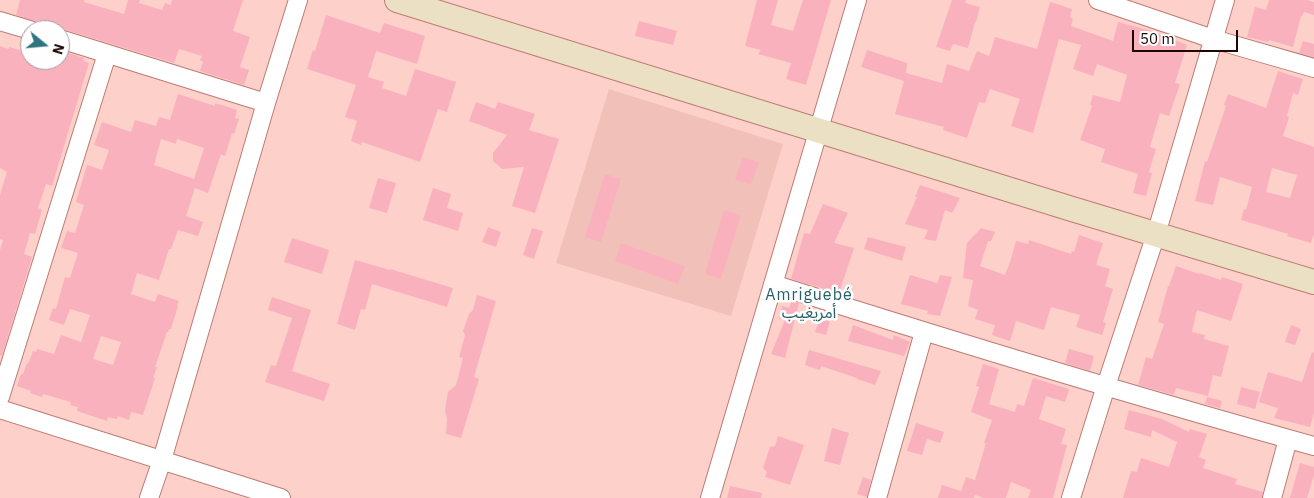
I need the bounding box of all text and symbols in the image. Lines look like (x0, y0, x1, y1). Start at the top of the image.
north arrow (20, 20, 70, 70)
scale bar (1134, 20, 1240, 52)
text: 50 m (1140, 29, 1175, 48)
text: N (48, 42, 68, 57)
district label: Amriguebé أمريغيب (764, 285, 854, 323)

